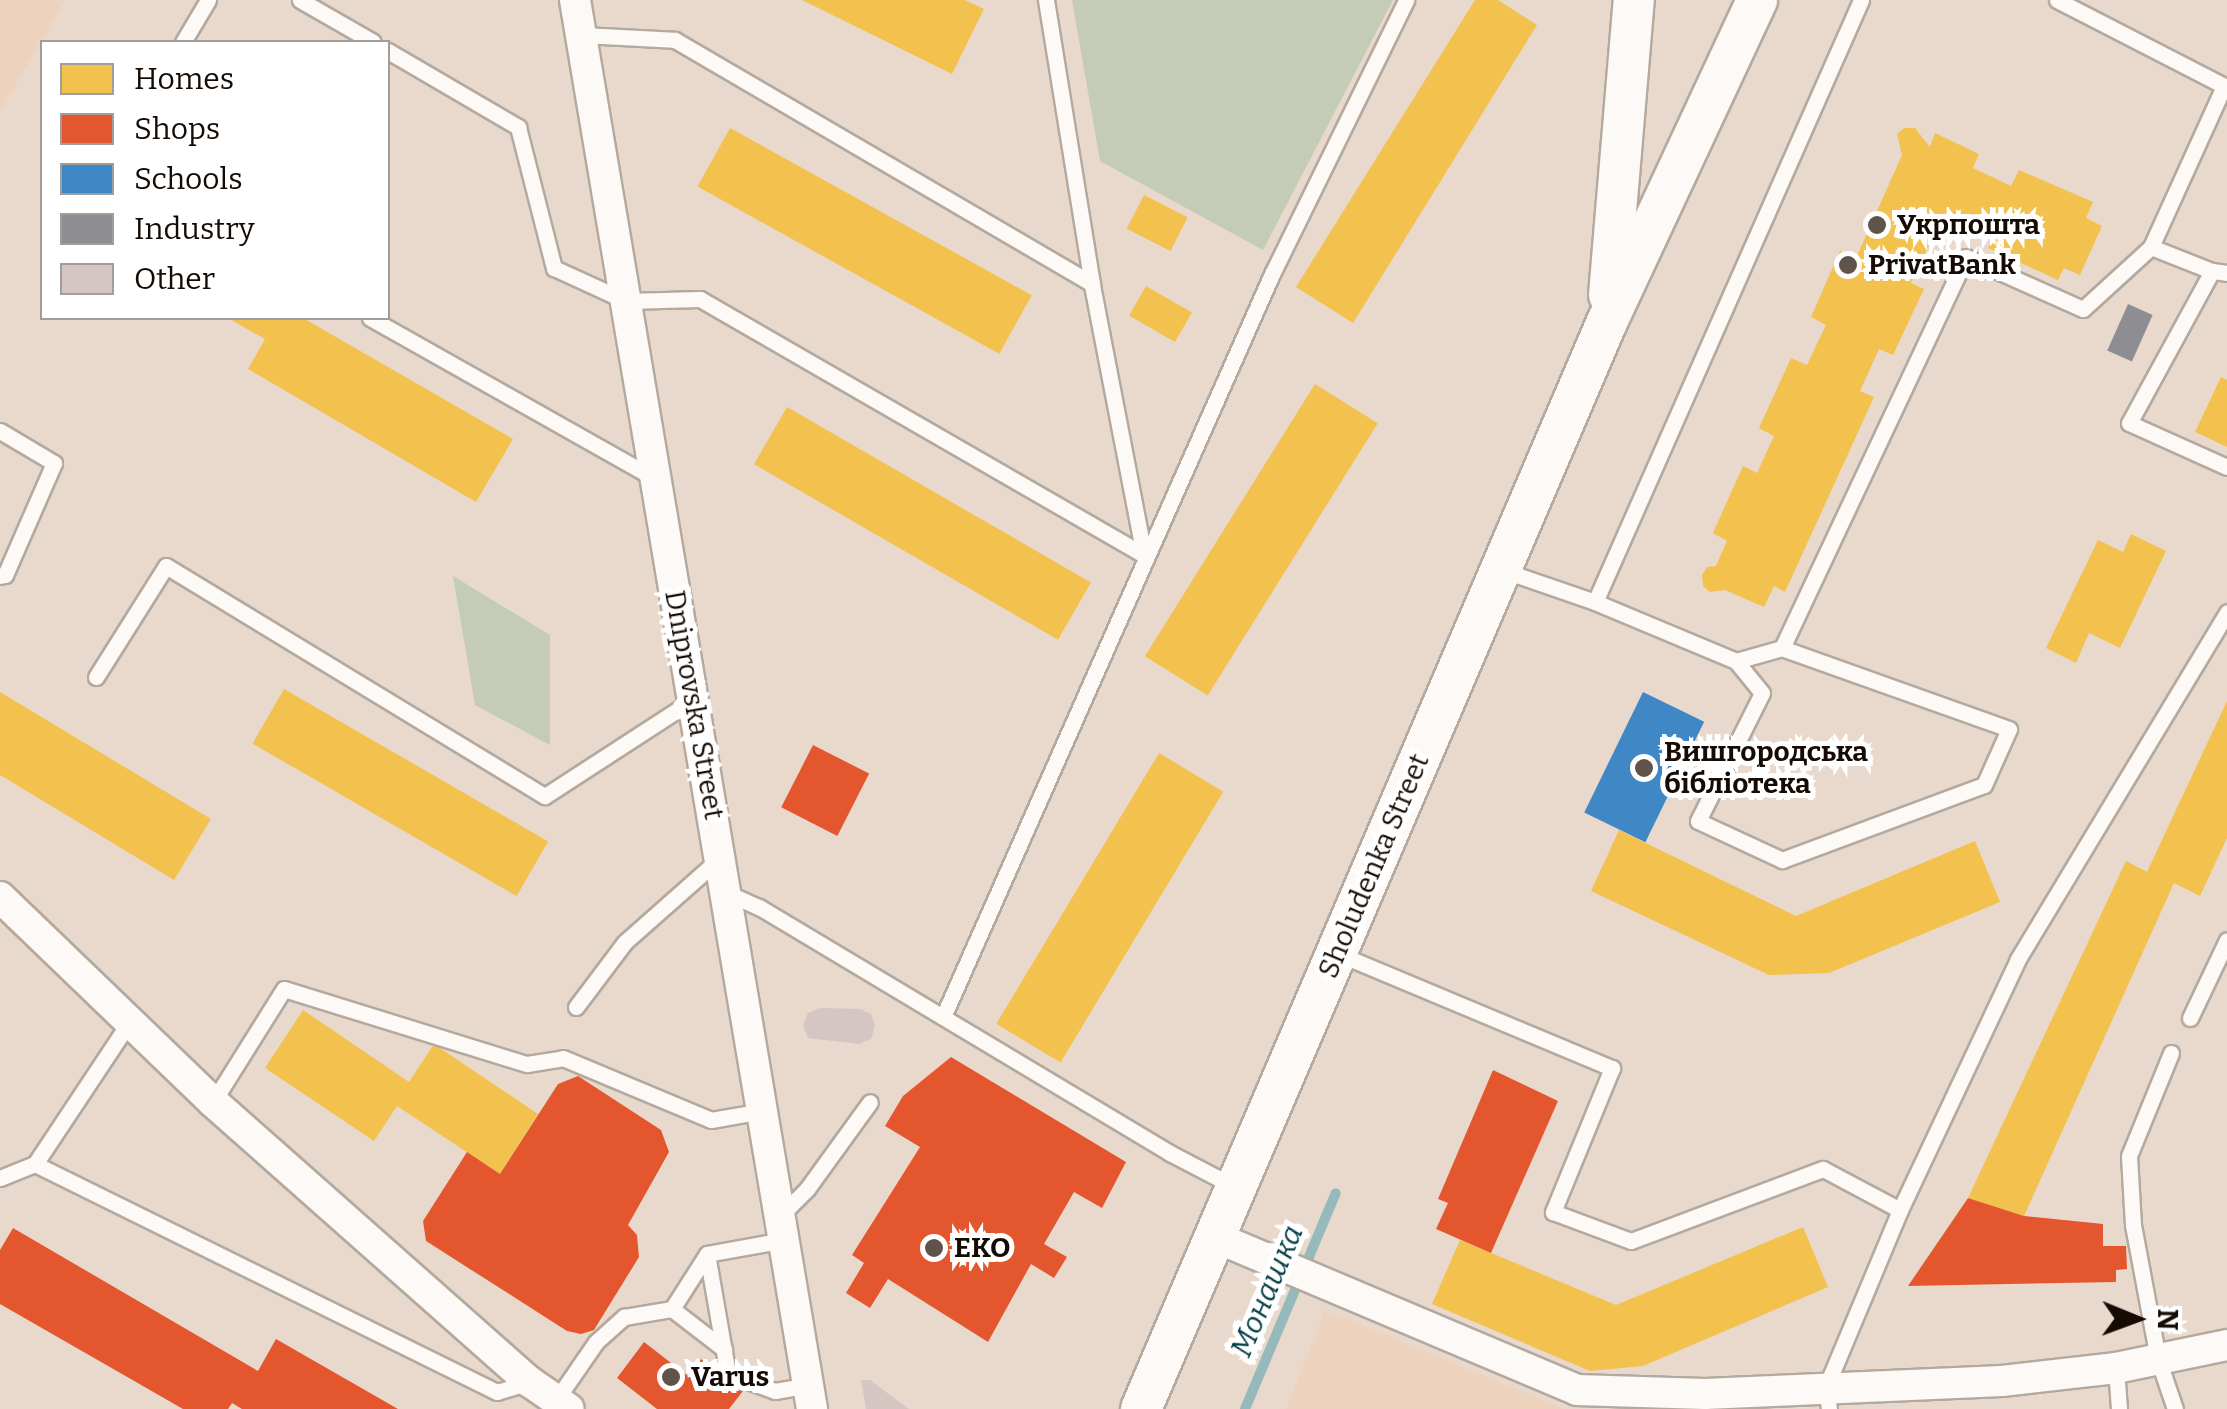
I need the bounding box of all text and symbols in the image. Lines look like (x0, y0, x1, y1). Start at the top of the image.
legend (40, 40, 390, 320)
text: Homes (134, 61, 234, 97)
text: Shops (134, 111, 220, 147)
text: Schools (134, 161, 243, 197)
place label: Укрпошта (1897, 208, 2040, 242)
text: Industry (134, 211, 255, 247)
marker: Укрпошта (1866, 214, 1888, 236)
place label: PrivatBank (1868, 248, 2016, 282)
marker: PrivatBank (1837, 254, 1859, 276)
text: Other (134, 261, 215, 297)
street label: Dniprovska Street (657, 588, 731, 822)
place label: Вишгородська бібліотека (1664, 735, 1868, 801)
street label: Sholudenka Street (1312, 749, 1436, 983)
marker: Вишгородська бібліотека (1633, 757, 1655, 779)
water label: Монашка (1223, 1220, 1311, 1362)
place label: EKO (954, 1231, 1010, 1265)
marker: EKO (923, 1237, 945, 1259)
north arrow (2087, 1269, 2187, 1369)
text: N (2151, 1308, 2184, 1331)
place label: Varus (691, 1360, 769, 1394)
marker: Varus (660, 1366, 682, 1388)

